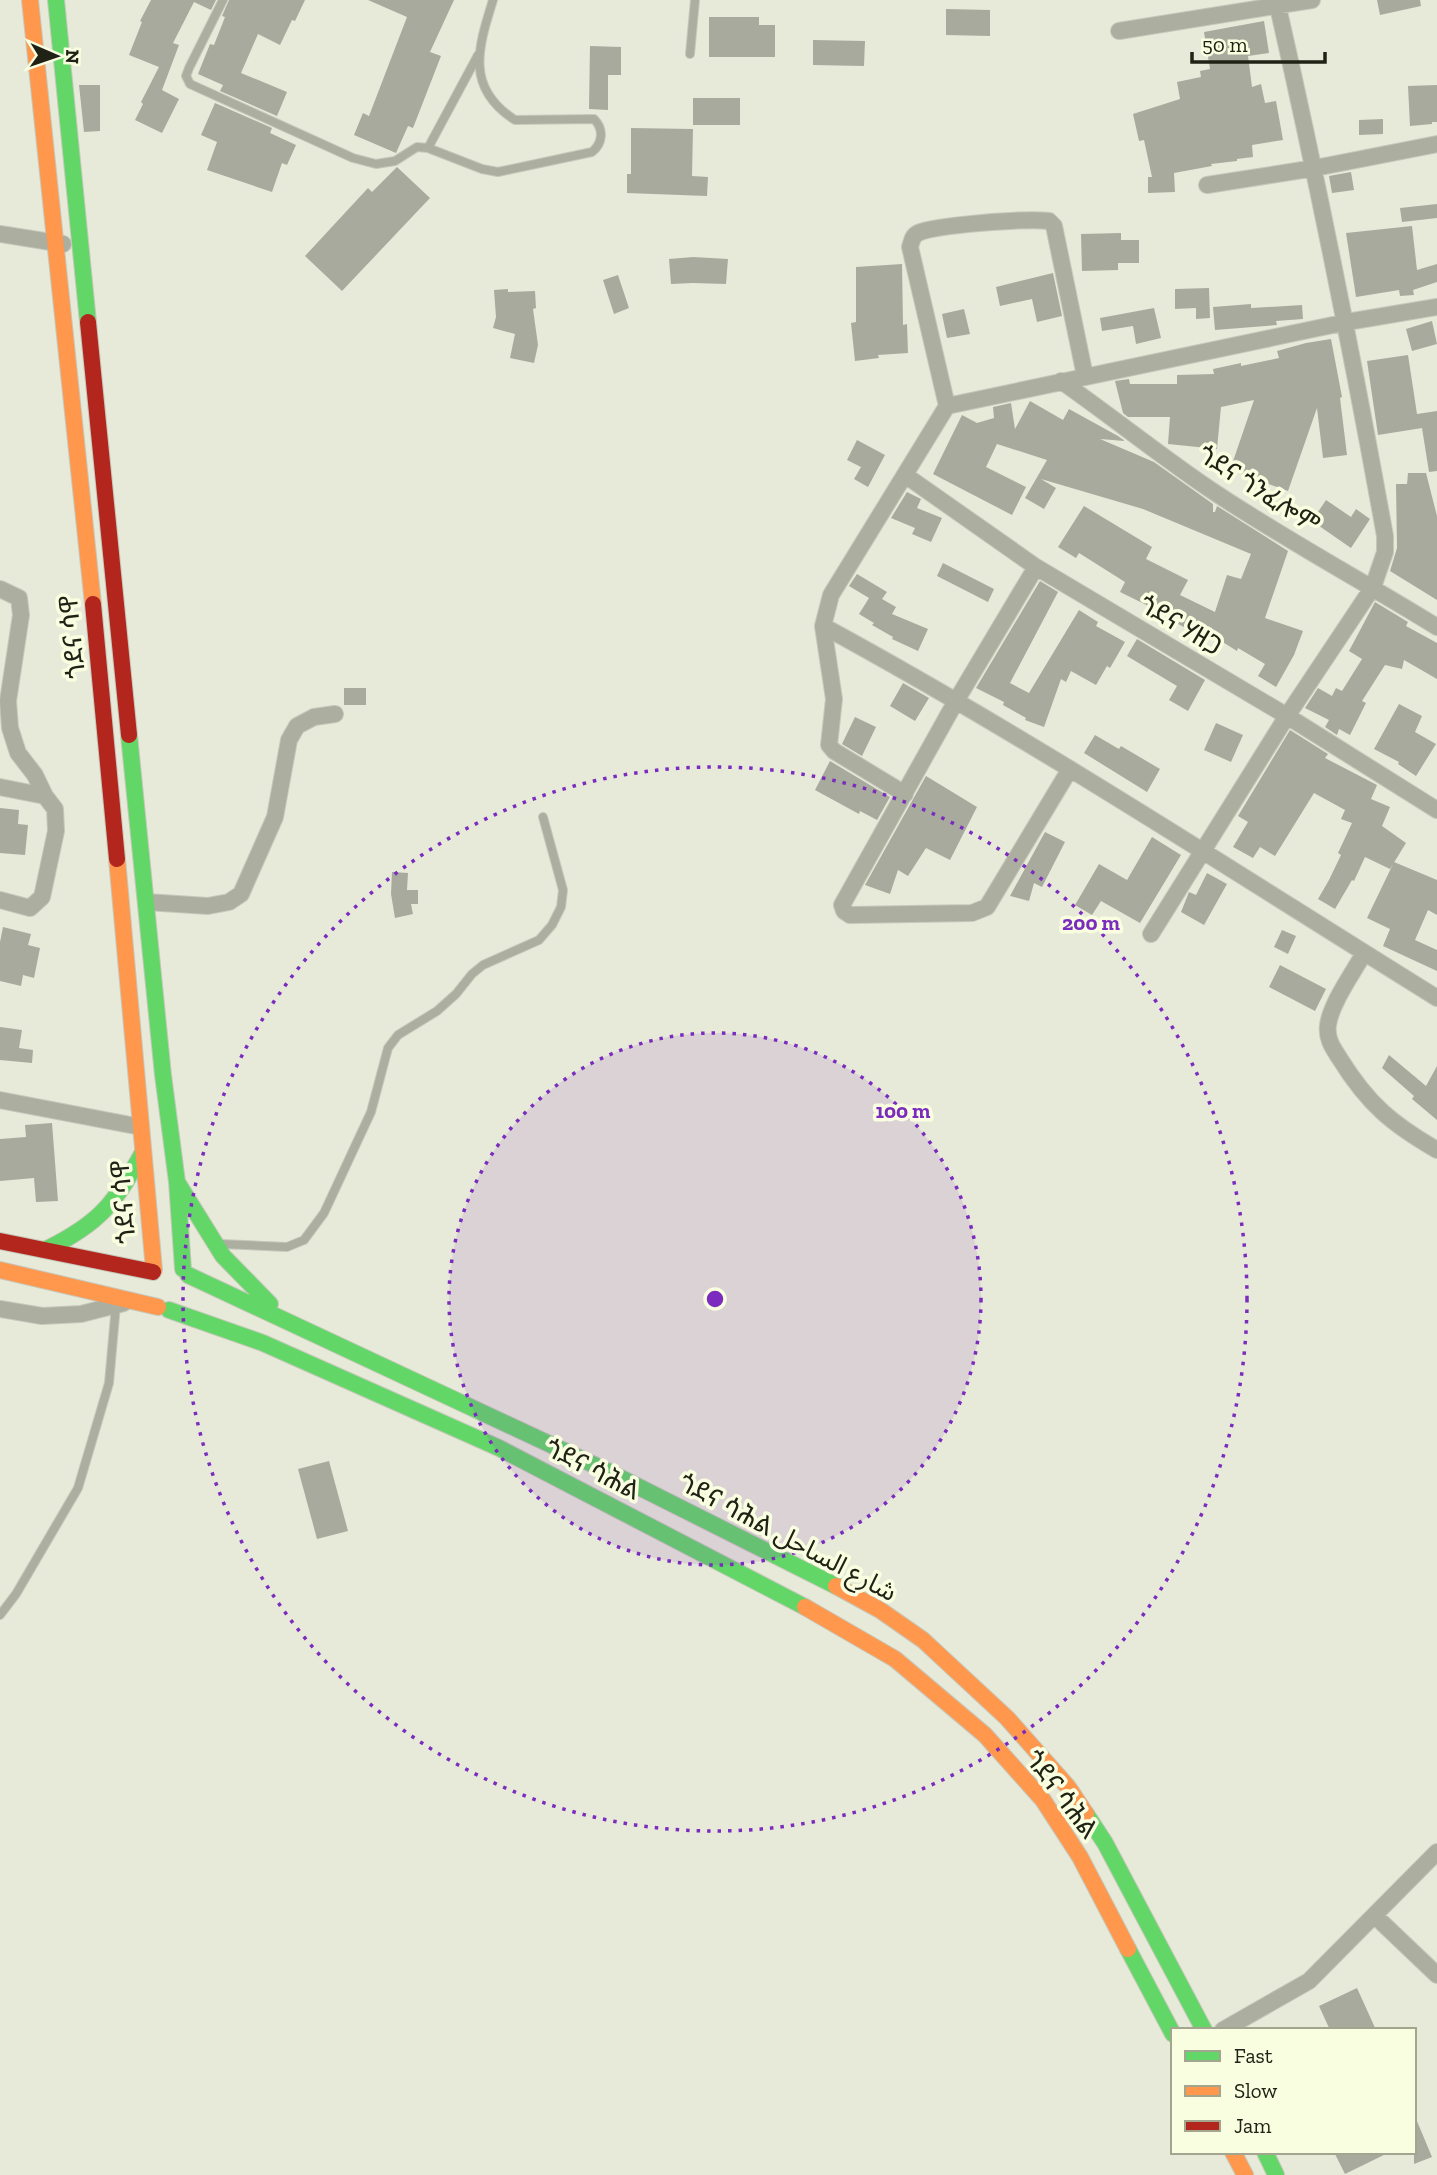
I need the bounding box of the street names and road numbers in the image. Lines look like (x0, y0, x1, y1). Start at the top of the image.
street label: ጎደና ጎንፈሎም (1192, 438, 1326, 540)
street label: ጎደና ሃዘጋ (1134, 588, 1228, 662)
street label: ጎደና ሳዋ (52, 594, 92, 680)
street label: ጎደና ሳዋ (103, 1159, 143, 1245)
street label: ጎደና ሳሕል (540, 1431, 646, 1507)
street label: ጎደና ሳሕል شارع الساحل (672, 1466, 902, 1611)
street label: ጎደና ሳሕል (1018, 1743, 1106, 1845)

